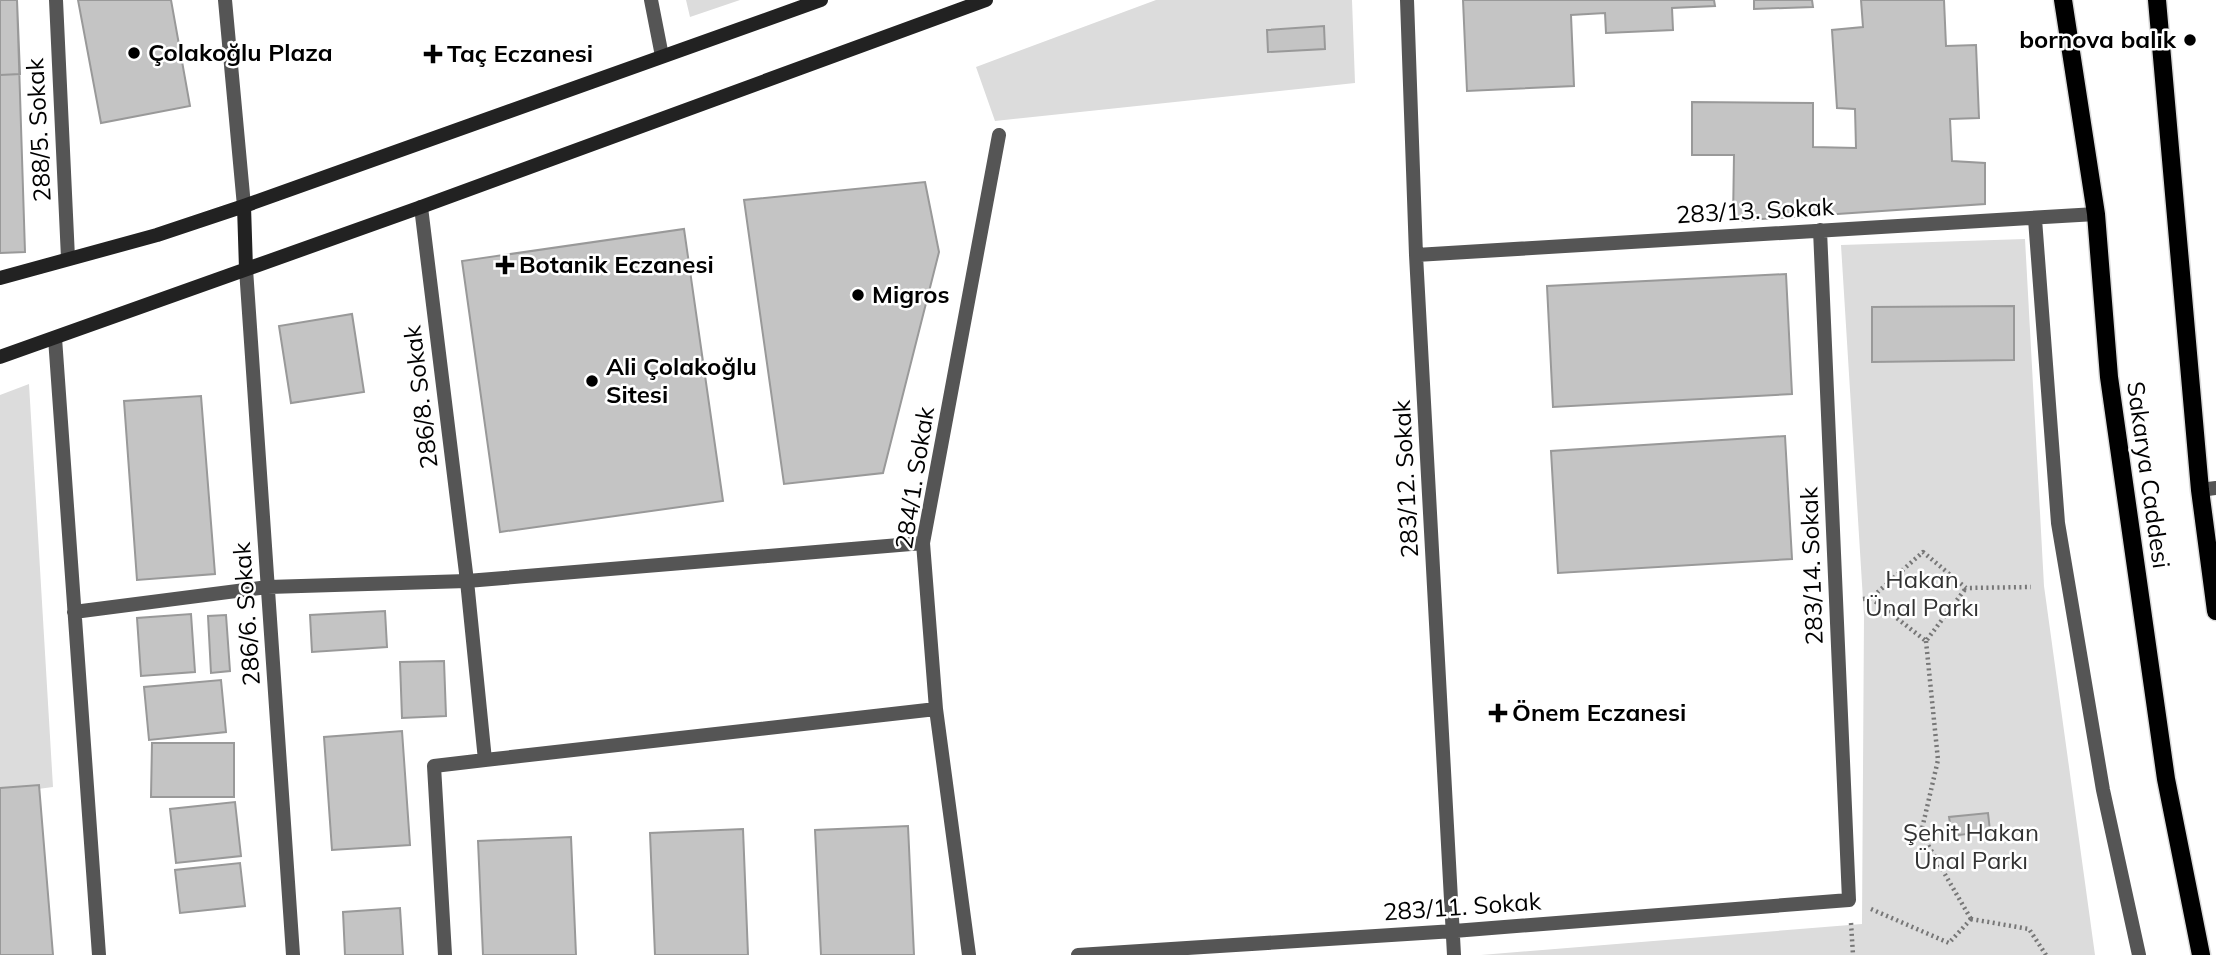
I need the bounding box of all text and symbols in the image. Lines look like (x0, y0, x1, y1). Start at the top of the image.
place label: bornova balık (2019, 24, 2177, 54)
marker: bornova balık (2182, 32, 2198, 48)
place label: Çolakoğlu Plaza (148, 37, 333, 67)
place label: Taç Eczanesi (447, 38, 593, 68)
marker: Çolakoğlu Plaza (126, 45, 142, 61)
marker: Taç Eczanesi (425, 46, 441, 62)
street label: 288/5. Sokak (19, 57, 57, 203)
street label: 283/13. Sokak (1675, 191, 1835, 229)
place label: Botanik Eczanesi (519, 249, 714, 279)
marker: Botanik Eczanesi (497, 257, 513, 273)
place label: Migros (872, 279, 950, 309)
marker: Migros (850, 287, 866, 303)
street label: 286/8. Sokak (396, 323, 444, 470)
place label: Ali Çolakoğlu Sitesi (606, 351, 757, 409)
marker: Ali Çolakoğlu Sitesi (584, 373, 600, 389)
street label: Sakarya Caddesi (2121, 379, 2177, 570)
street label: 283/12. Sokak (1386, 399, 1424, 559)
street label: 284/1. Sokak (888, 404, 940, 551)
street label: 283/14. Sokak (1793, 486, 1829, 646)
street label: 286/6. Sokak (226, 541, 266, 687)
park label: Hakan Ünal Parkı (1865, 564, 1979, 622)
place label: Önem Eczanesi (1512, 697, 1686, 727)
marker: Önem Eczanesi (1490, 705, 1506, 721)
park label: Şehit Hakan Ünal Parkı (1903, 817, 2039, 875)
street label: 283/11. Sokak (1382, 885, 1543, 926)

